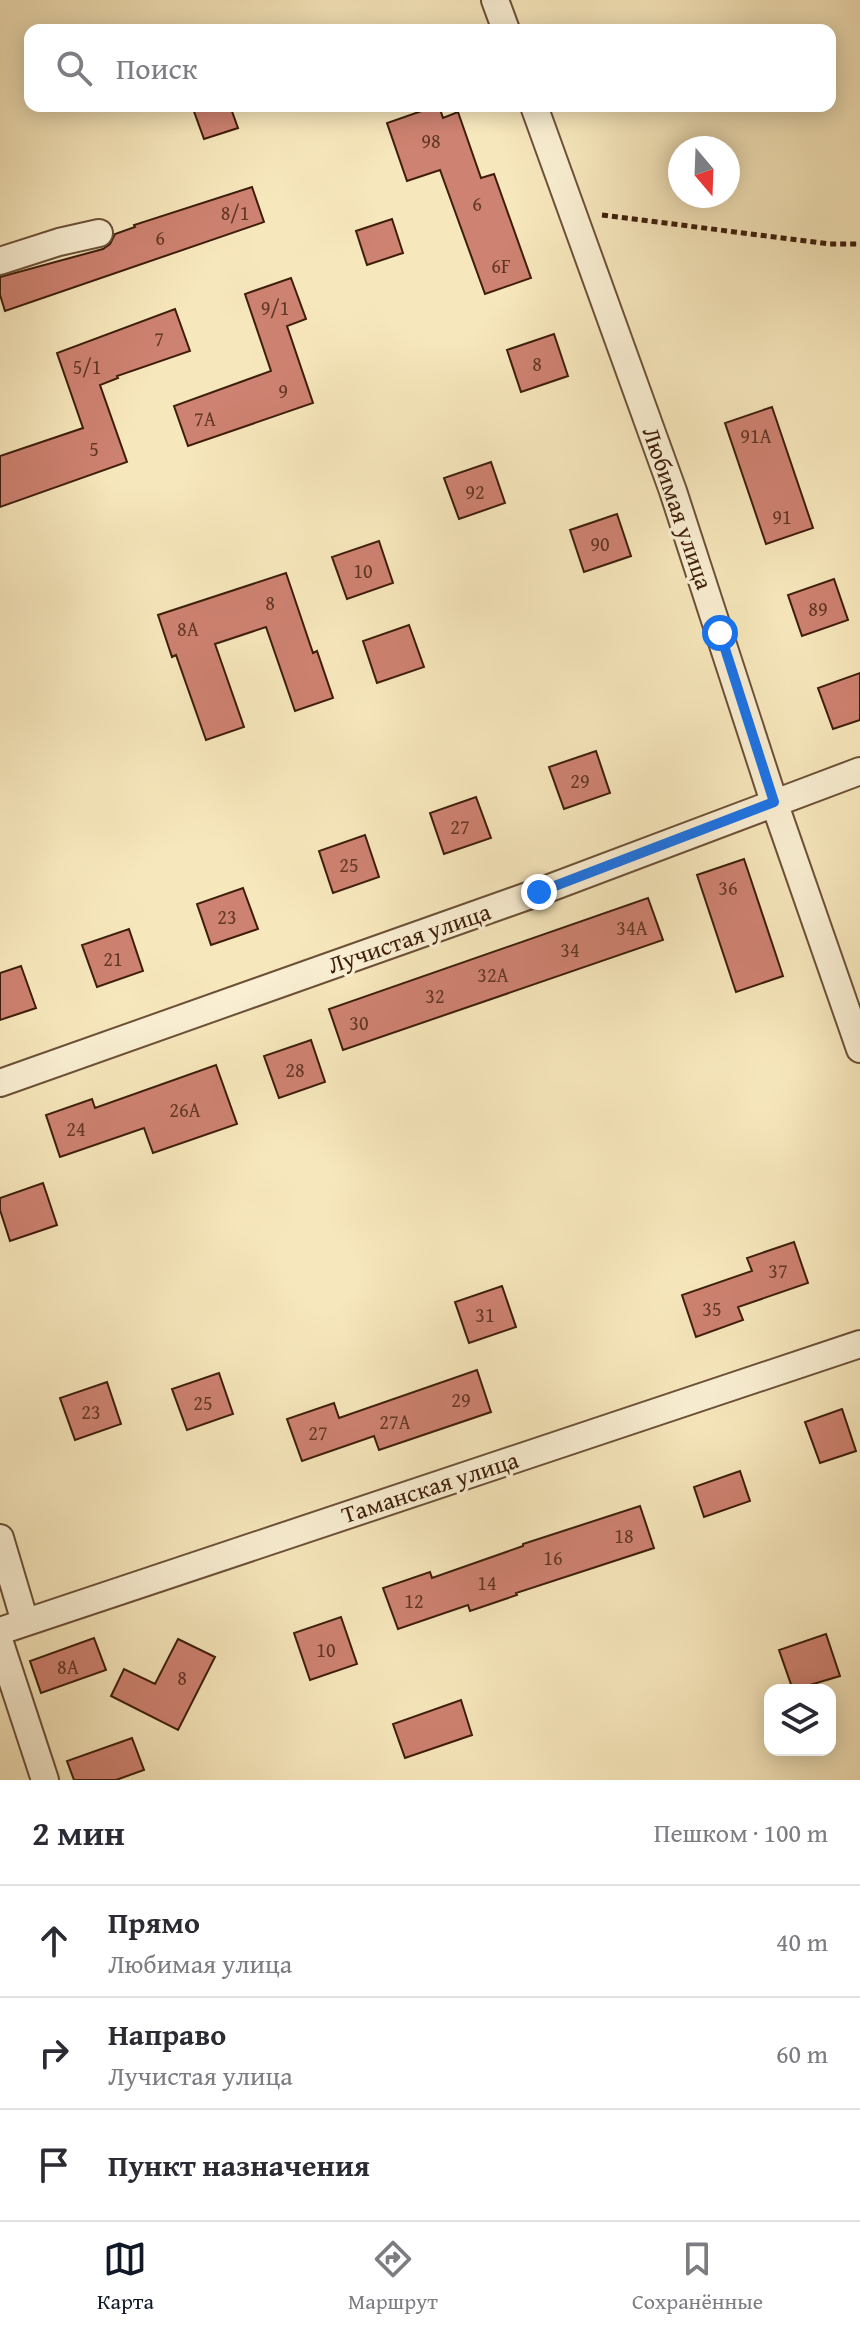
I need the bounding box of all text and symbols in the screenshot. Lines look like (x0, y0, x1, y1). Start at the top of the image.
search box (24, 24, 836, 112)
icon: search (52, 46, 96, 90)
text: Поиск (116, 46, 198, 90)
house number: 98 (421, 126, 441, 155)
north arrow (668, 136, 740, 208)
house number: 6 (472, 189, 482, 218)
house number: 8/1 (221, 198, 249, 227)
house number: 6 (155, 223, 165, 252)
house number: 6F (491, 251, 511, 280)
house number: 9/1 (261, 293, 289, 322)
house number: 7 (154, 324, 164, 353)
house number: 8 (532, 349, 542, 378)
house number: 5/1 (73, 352, 101, 381)
house number: 9 (278, 376, 288, 405)
house number: 7А (194, 404, 216, 433)
house number: 91А (740, 421, 772, 450)
street label: Любимая улица (634, 422, 722, 595)
house number: 5 (89, 434, 99, 463)
house number: 92 (465, 477, 485, 506)
house number: 91 (772, 502, 792, 531)
house number: 90 (590, 529, 610, 558)
house number: 10 (353, 556, 373, 585)
house number: 8 (265, 588, 275, 617)
house number: 89 (808, 594, 828, 623)
house number: 8А (177, 614, 199, 643)
route start (702, 615, 738, 651)
house number: 29 (570, 766, 590, 795)
house number: 27 (450, 812, 470, 841)
house number: 25 (339, 850, 359, 879)
house number: 36 (718, 873, 738, 902)
route end (521, 874, 557, 910)
street label: Лучистая улица (323, 894, 496, 982)
house number: 23 (217, 902, 237, 931)
house number: 34А (616, 913, 648, 942)
house number: 34 (560, 935, 580, 964)
house number: 21 (103, 944, 123, 973)
house number: 32А (477, 960, 509, 989)
house number: 32 (425, 981, 445, 1010)
house number: 30 (349, 1008, 369, 1037)
house number: 28 (285, 1055, 305, 1084)
house number: 26А (169, 1095, 201, 1124)
house number: 24 (66, 1114, 86, 1143)
house number: 37 (768, 1256, 788, 1285)
house number: 35 (702, 1294, 722, 1323)
house number: 31 (475, 1300, 495, 1329)
house number: 29 (451, 1385, 471, 1414)
house number: 25 (193, 1388, 213, 1417)
house number: 23 (81, 1397, 101, 1426)
house number: 27А (379, 1407, 411, 1436)
house number: 27 (308, 1418, 328, 1447)
street label: Таманская улица (337, 1442, 524, 1532)
house number: 18 (614, 1521, 634, 1550)
house number: 16 (543, 1543, 563, 1572)
house number: 14 (477, 1568, 497, 1597)
house number: 12 (404, 1586, 424, 1615)
house number: 10 (316, 1635, 336, 1664)
house number: 8А (57, 1652, 79, 1681)
house number: 8 (177, 1663, 187, 1692)
map controls (764, 1684, 836, 1756)
button: layers (764, 1684, 836, 1756)
text: 2 мин (32, 1808, 125, 1857)
text: Пешком · 100 m (654, 1813, 828, 1852)
text: Прямо (108, 1900, 200, 1944)
icon: ahead (32, 1919, 76, 1963)
text: 40 m (776, 1922, 828, 1961)
text: Любимая улица (108, 1944, 292, 1983)
text: Направо (108, 2012, 226, 2056)
icon: right (32, 2031, 76, 2075)
text: 60 m (776, 2034, 828, 2073)
text: Лучистая улица (108, 2056, 293, 2095)
icon: arrive (32, 2143, 76, 2187)
text: Пункт назначения (108, 2143, 370, 2187)
tab: Карта (97, 2237, 154, 2317)
tab: Маршрут (348, 2237, 438, 2317)
tab: Сохранённые (632, 2237, 763, 2317)

